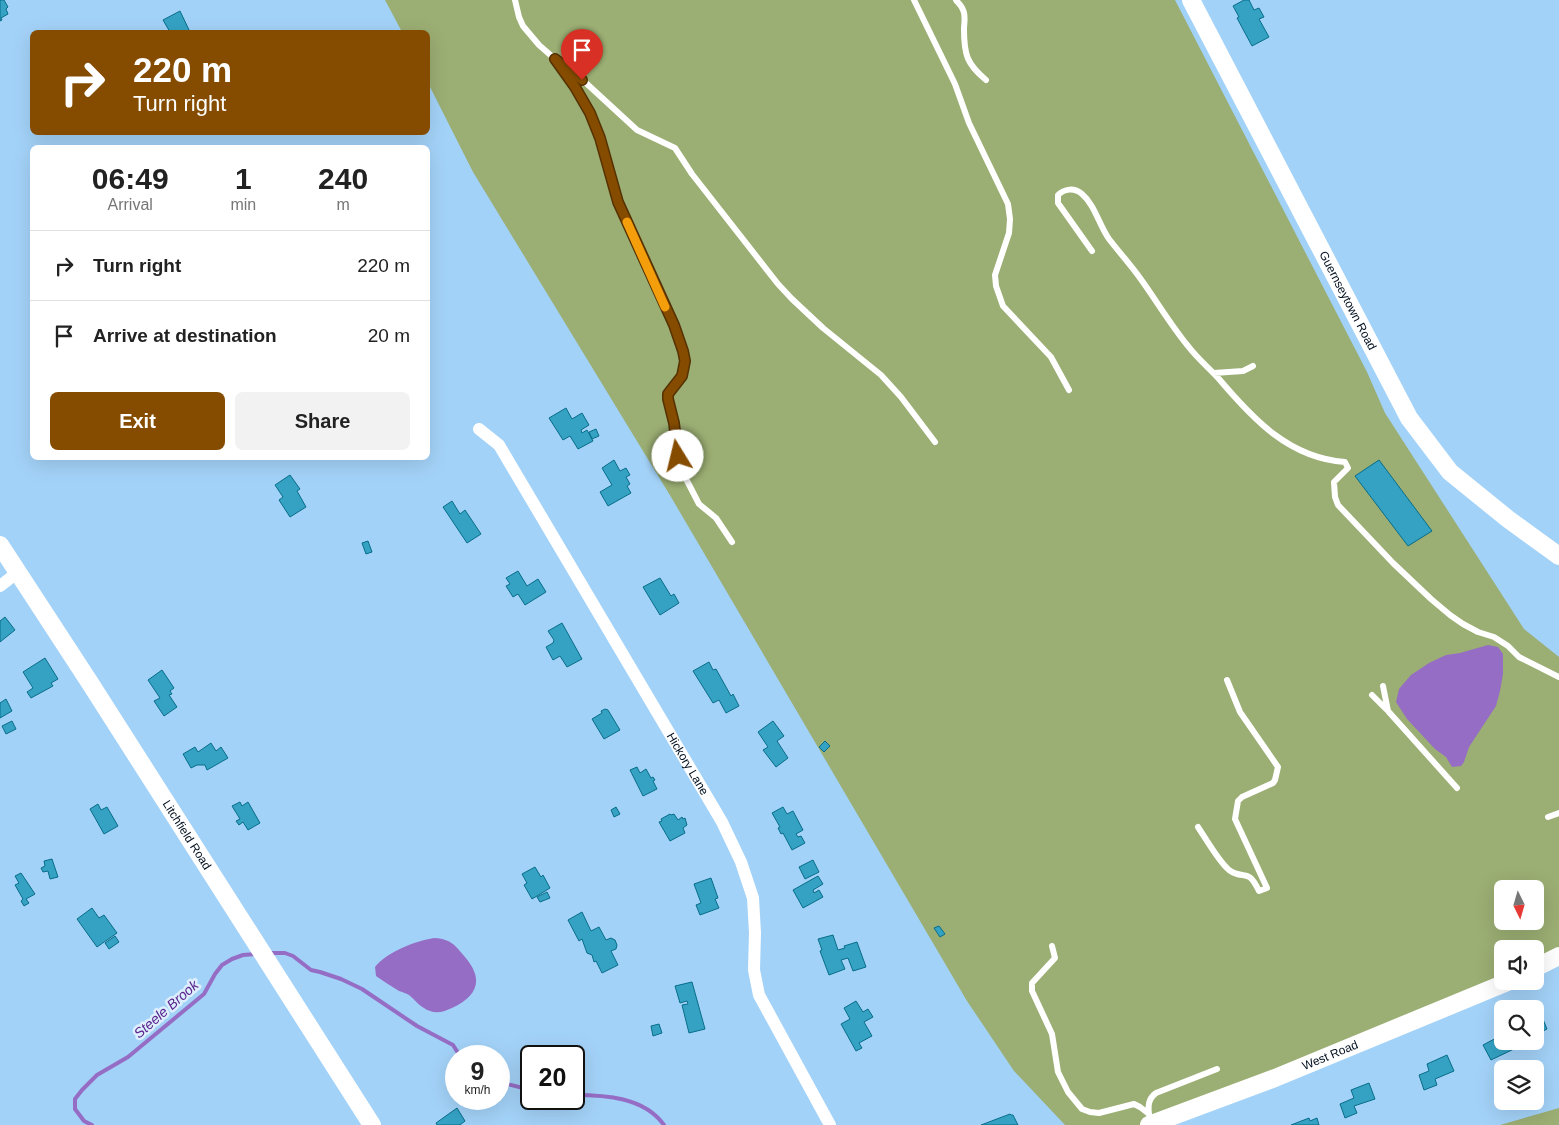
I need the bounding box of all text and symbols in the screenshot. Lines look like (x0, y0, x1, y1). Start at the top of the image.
pin (561, 29, 603, 80)
icon: arrive (568, 36, 596, 64)
icon: right (50, 50, 115, 115)
text: 220 m (133, 50, 232, 89)
text: Turn right (133, 91, 226, 116)
text: 06:49 (92, 162, 169, 195)
text: 1 (235, 162, 252, 195)
text: 240 (318, 162, 368, 195)
text: Arrival (108, 196, 153, 213)
text: min (230, 196, 256, 213)
text: m (336, 196, 350, 213)
street label: Guernseytown Road (1316, 249, 1379, 352)
icon: right (50, 252, 78, 280)
text: Turn right (93, 255, 181, 276)
text: 220 m (357, 255, 410, 276)
icon: arrive (50, 322, 78, 350)
text: Arrive at destination (93, 325, 277, 346)
text: 20 m (368, 325, 410, 346)
button: Exit (50, 392, 225, 450)
button: Share (235, 392, 410, 450)
position arrow (651, 429, 703, 481)
street label: Hickory Lane (664, 730, 712, 798)
street label: Litchfield Road (160, 798, 214, 872)
north arrow (1494, 880, 1544, 930)
map controls (1494, 880, 1544, 1110)
button: sound (1494, 940, 1544, 990)
water label: Steele Brook (130, 976, 202, 1041)
button: search (1494, 1000, 1544, 1050)
street label: West Road (1300, 1038, 1360, 1073)
speed limit sign: 20 (520, 1045, 585, 1110)
text: 9 (471, 1057, 484, 1085)
button: layers (1494, 1060, 1544, 1110)
text: km/h (464, 1083, 491, 1097)

